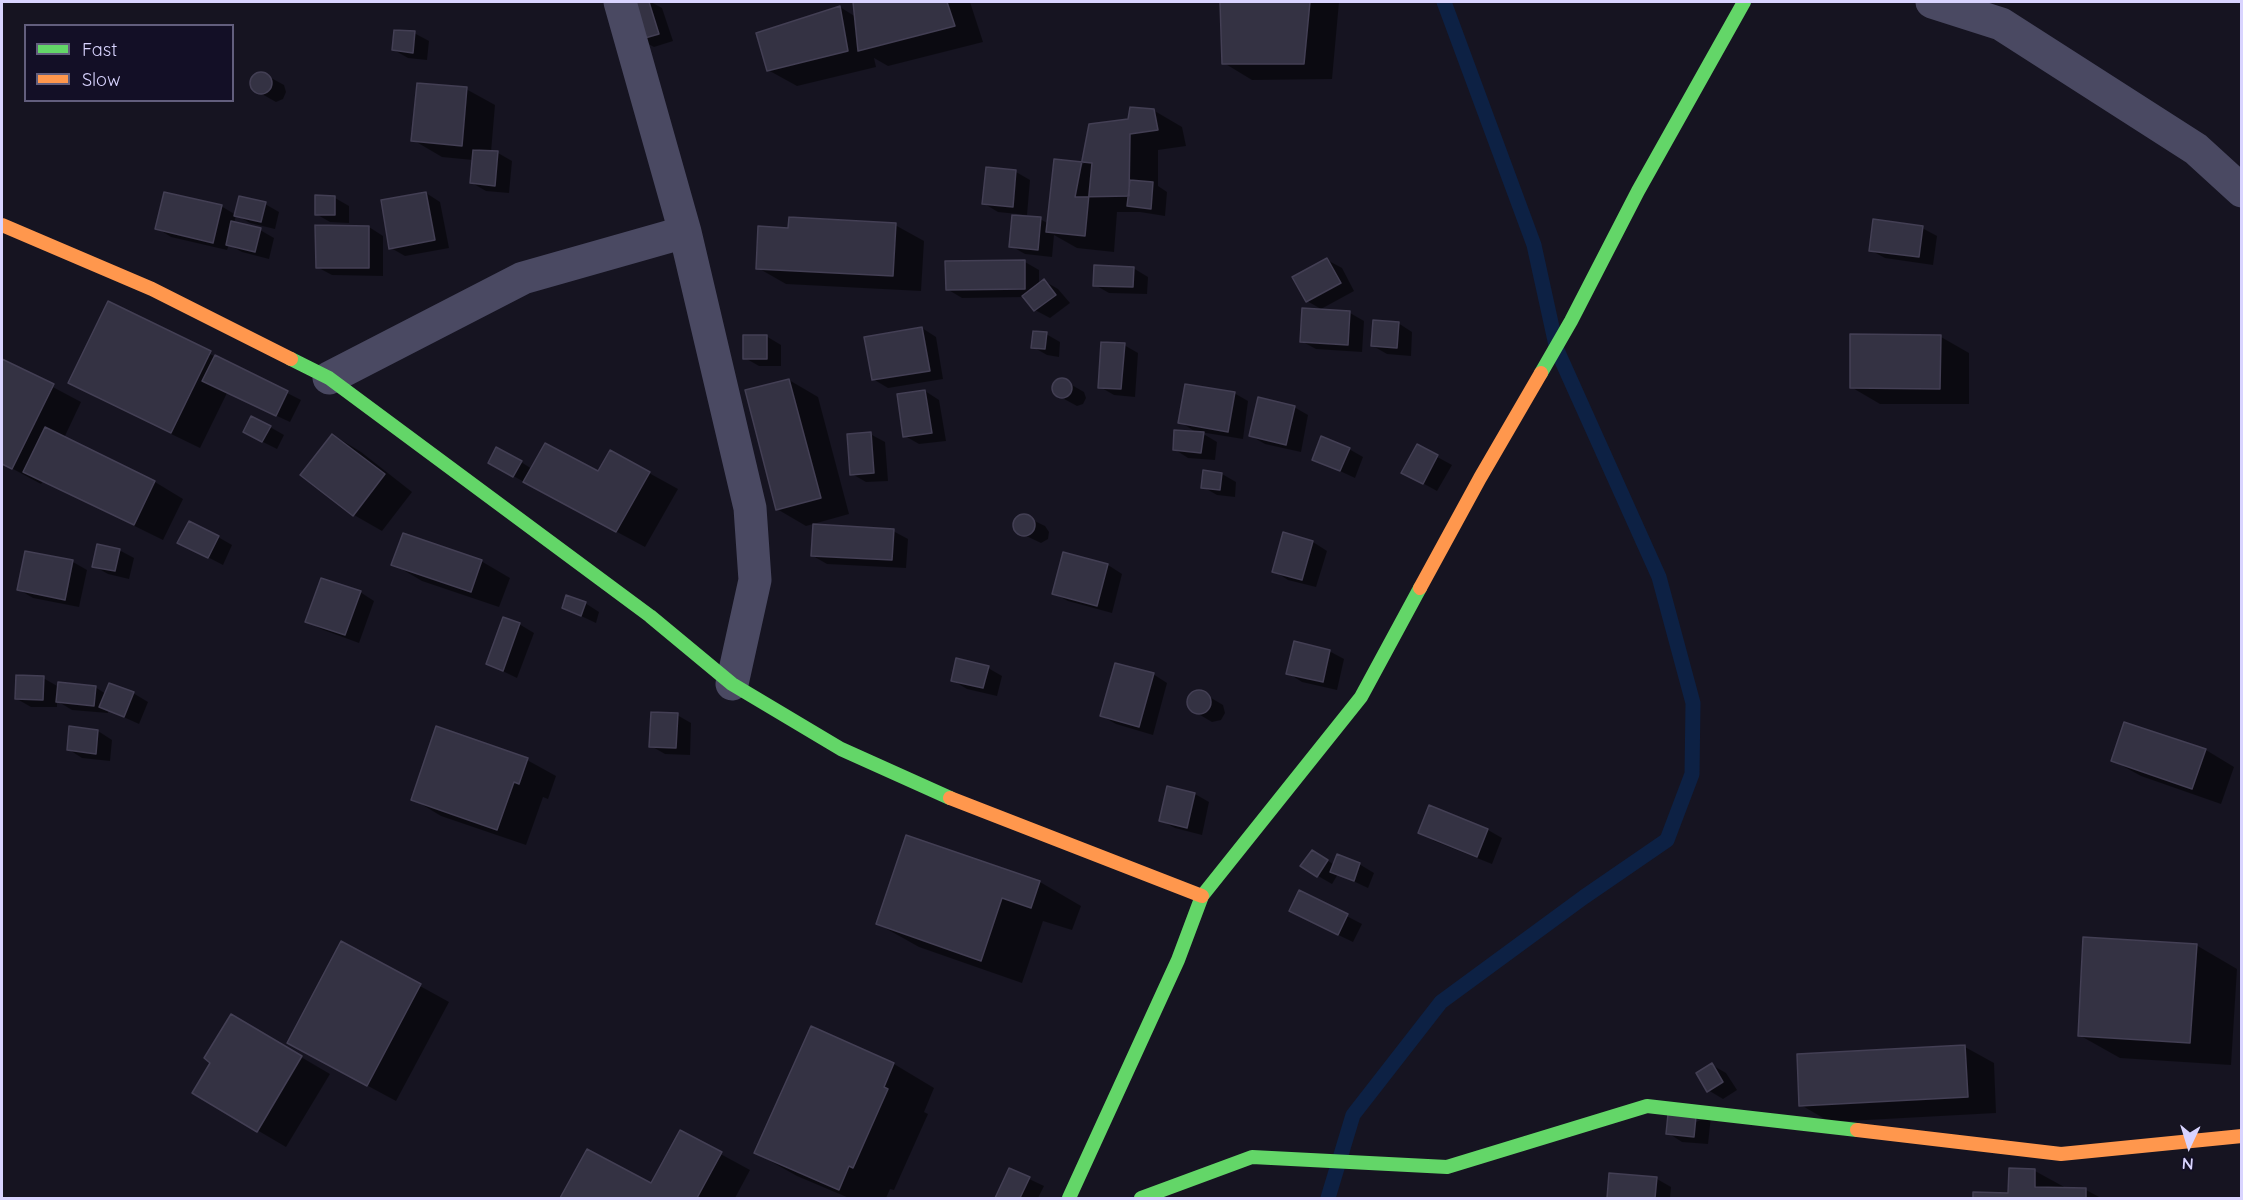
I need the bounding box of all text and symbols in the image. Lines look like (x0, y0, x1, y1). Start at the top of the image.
legend (24, 24, 234, 102)
text: Fast (82, 38, 117, 61)
text: Slow (82, 68, 120, 91)
north arrow (2159, 1116, 2219, 1176)
text: N (2181, 1154, 2194, 1174)

